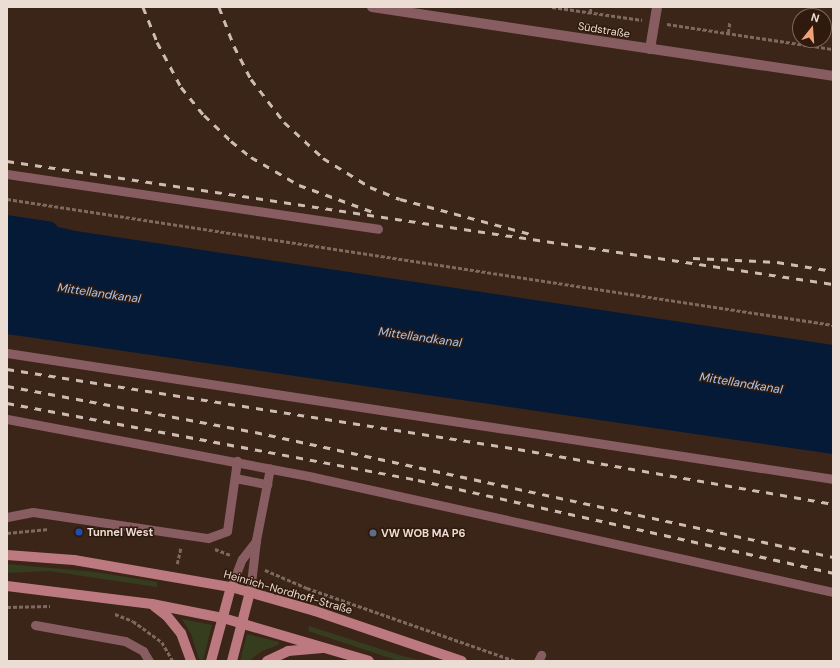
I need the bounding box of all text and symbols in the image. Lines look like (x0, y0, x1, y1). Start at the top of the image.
north arrow (792, 8, 832, 48)
text: N (809, 10, 821, 25)
street label: Südstraße (577, 19, 631, 41)
water label: Mittellandkanal (56, 281, 142, 307)
water label: Mittellandkanal (377, 325, 463, 351)
water label: Mittellandkanal (698, 370, 784, 398)
place label: Tunnel West (87, 525, 153, 539)
place label: VW WOB MA P6 (381, 526, 465, 540)
marker: Tunnel West (74, 527, 84, 537)
marker: VW WOB MA P6 (368, 528, 378, 538)
street label: Heinrich-Nordhoff-Straße (222, 567, 354, 617)

